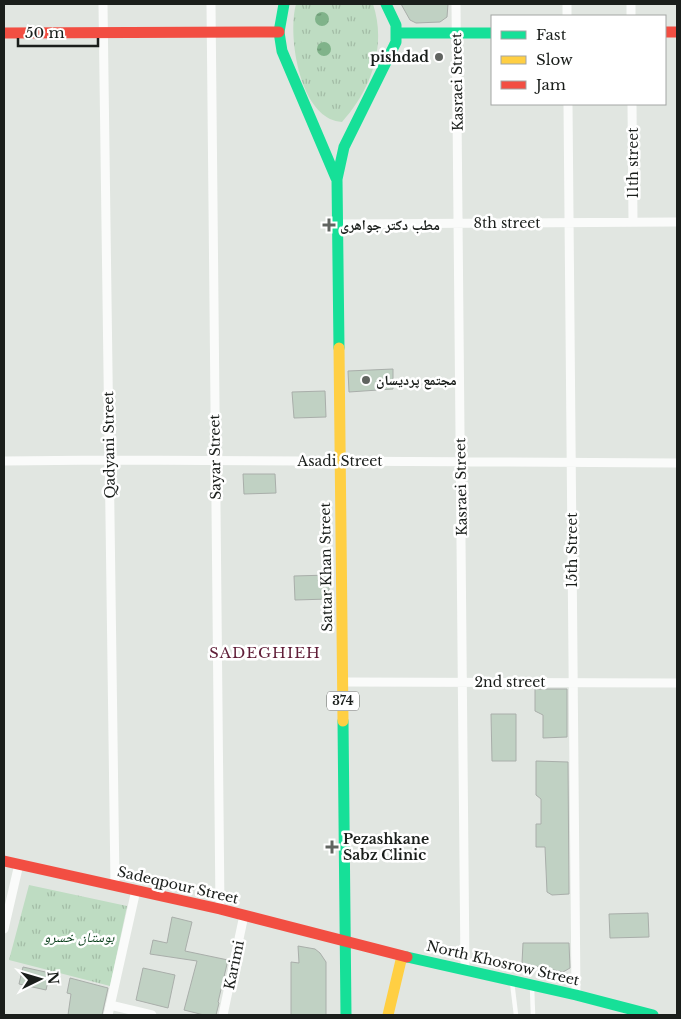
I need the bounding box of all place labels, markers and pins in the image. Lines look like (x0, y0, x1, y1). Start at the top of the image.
place label: pishdad (370, 48, 429, 66)
marker: pishdad (433, 51, 445, 63)
place label: مطب دکتر جواهری (340, 216, 440, 234)
marker: مطب دکتر جواهری (322, 218, 336, 232)
place label: مجتمع پردیسان (376, 371, 457, 390)
marker: مجتمع پردیسان (360, 374, 372, 386)
place label: Pezashkane Sabz Clinic (343, 830, 429, 864)
marker: Pezashkane Sabz Clinic (325, 840, 339, 854)

